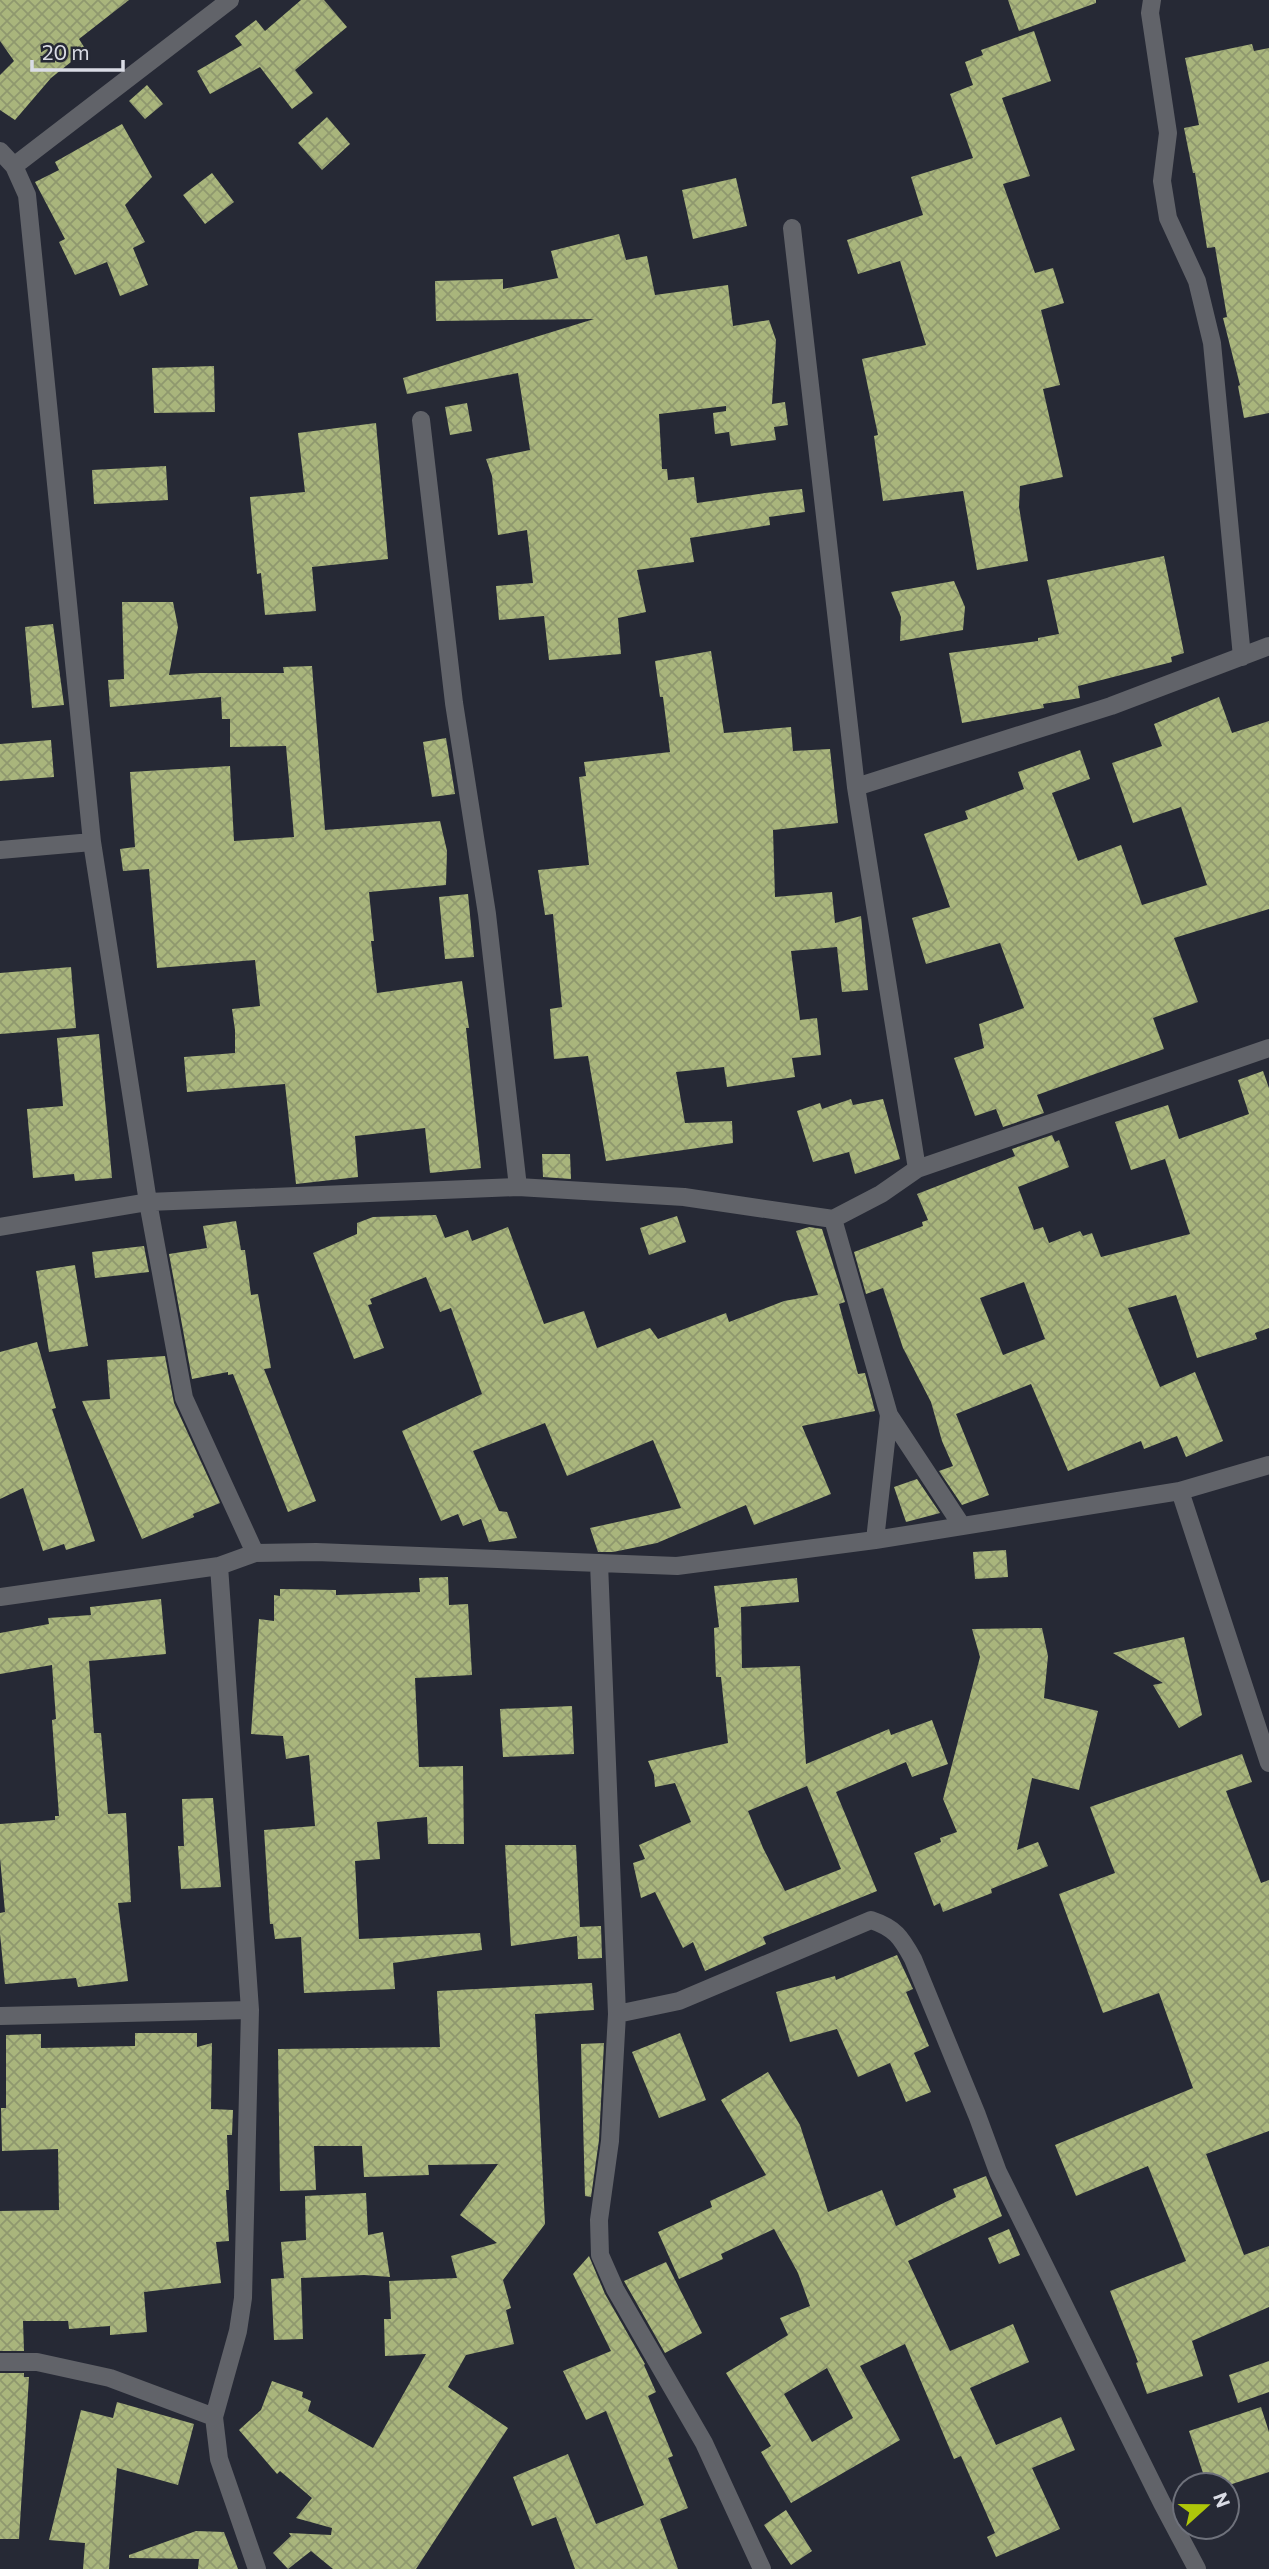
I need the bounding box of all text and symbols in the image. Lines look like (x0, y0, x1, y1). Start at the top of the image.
scale bar (32, 28, 122, 72)
text: 20 m (42, 39, 90, 64)
north arrow (1171, 2471, 1241, 2541)
text: N (1209, 2489, 1236, 2511)

